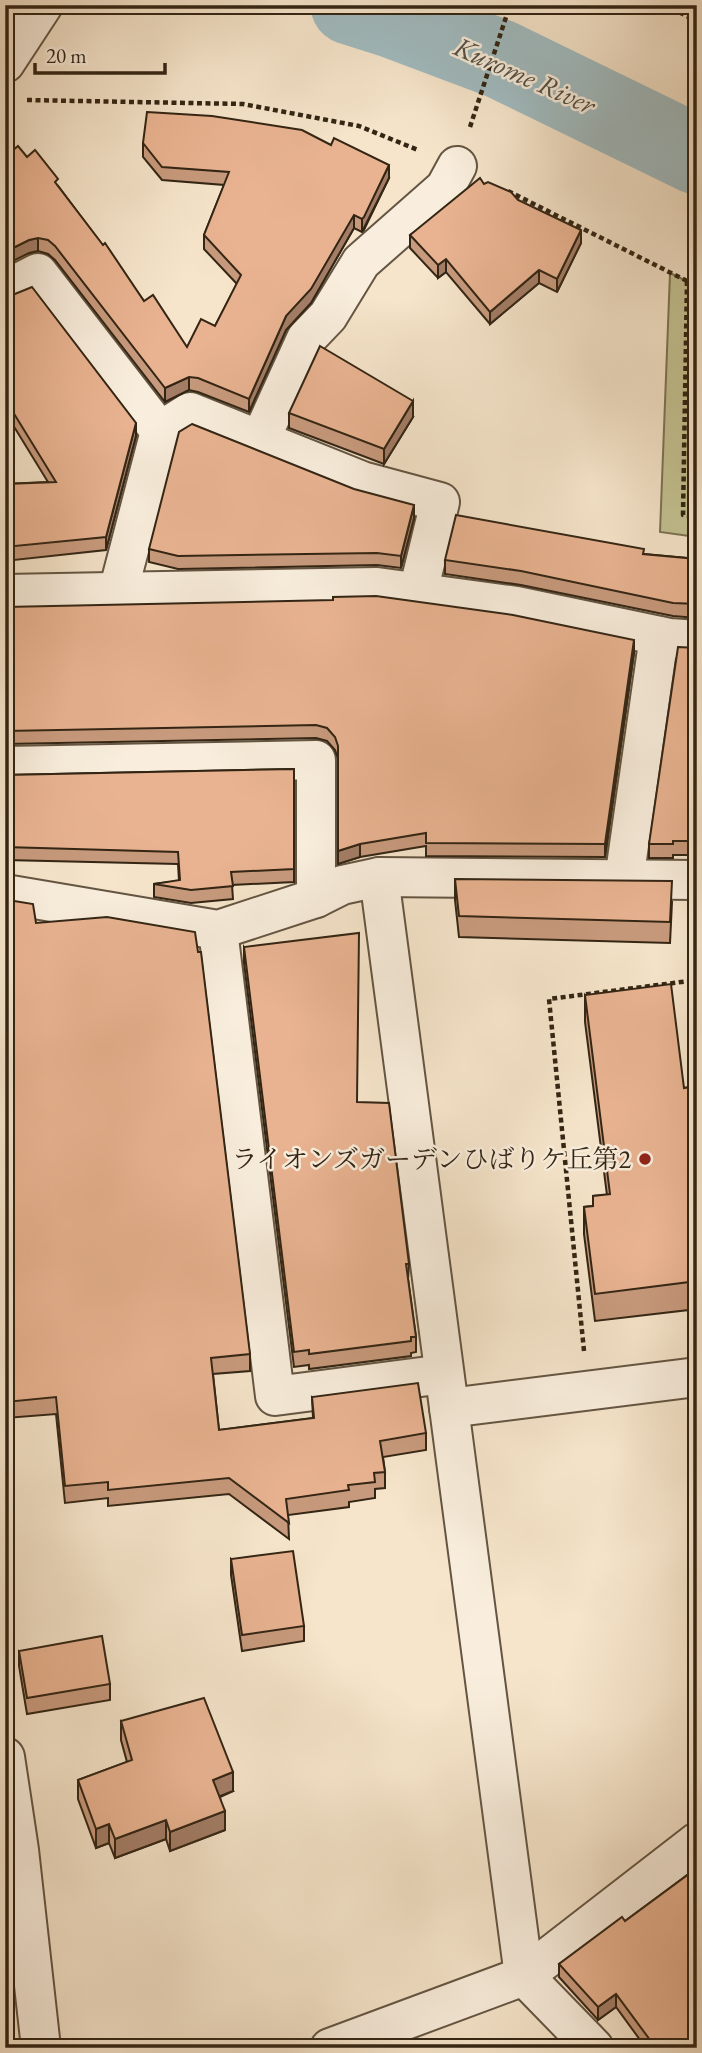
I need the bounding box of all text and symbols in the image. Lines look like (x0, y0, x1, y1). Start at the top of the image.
water label: Kurome River (448, 27, 603, 123)
scale bar (35, 32, 164, 76)
text: 20 m (46, 42, 87, 69)
place label: ライオンズガーデンひばりケ丘第2 (231, 1142, 632, 1176)
marker: ライオンズガーデンひばりケ丘第2 (637, 1151, 653, 1167)

